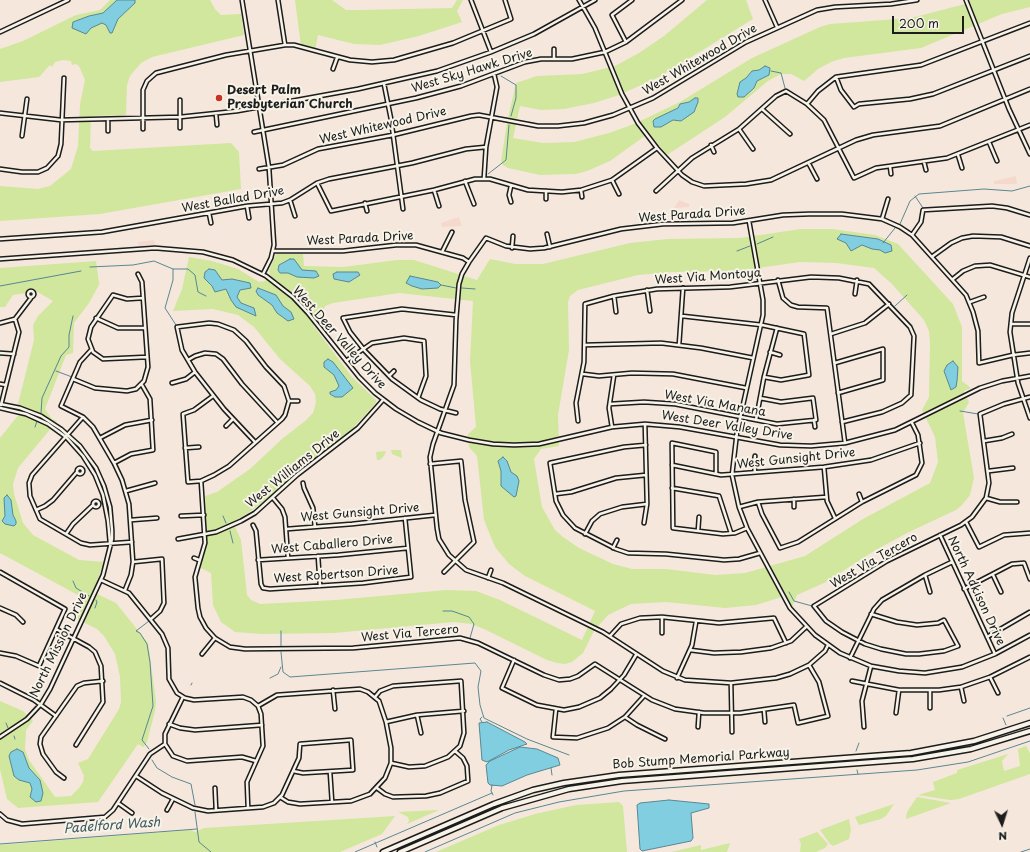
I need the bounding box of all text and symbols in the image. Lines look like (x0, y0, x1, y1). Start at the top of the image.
scale bar (894, 8, 966, 34)
text: 200 m (899, 14, 939, 32)
street label: West Whitewood Drive (640, 21, 760, 99)
street label: West Sky Hawk Drive (410, 46, 534, 96)
place label: Desert Palm Presbyterian Church (227, 84, 353, 112)
marker: Desert Palm Presbyterian Church (214, 93, 224, 103)
street label: West Whitewood Drive (318, 104, 448, 148)
street label: West Ballad Drive (181, 184, 285, 216)
street label: West Parada Drive (638, 204, 746, 226)
street label: West Parada Drive (306, 229, 414, 249)
street label: West Via Montoya (654, 266, 762, 288)
street label: West Deer Valley Drive (289, 284, 389, 392)
street label: West Via Manana (663, 388, 767, 420)
street label: West Deer Valley Drive (660, 409, 794, 443)
street label: West Williams Drive (243, 427, 343, 511)
street label: West Gunsight Drive (736, 446, 856, 472)
street label: West Gunsight Drive (300, 501, 420, 525)
street label: West Via Tercero (828, 530, 920, 592)
street label: West Caballero Drive (271, 533, 393, 557)
street label: North Adkison Drive (944, 534, 1008, 648)
street label: West Robertson Drive (273, 563, 399, 587)
street label: North Mission Drive (27, 590, 91, 700)
street label: West Via Tercero (360, 623, 460, 645)
street label: Bob Stump Memorial Parkway (612, 746, 790, 772)
north arrow (982, 804, 1022, 844)
water label: Padelford Wash (63, 815, 161, 837)
text: N (998, 828, 1008, 845)

